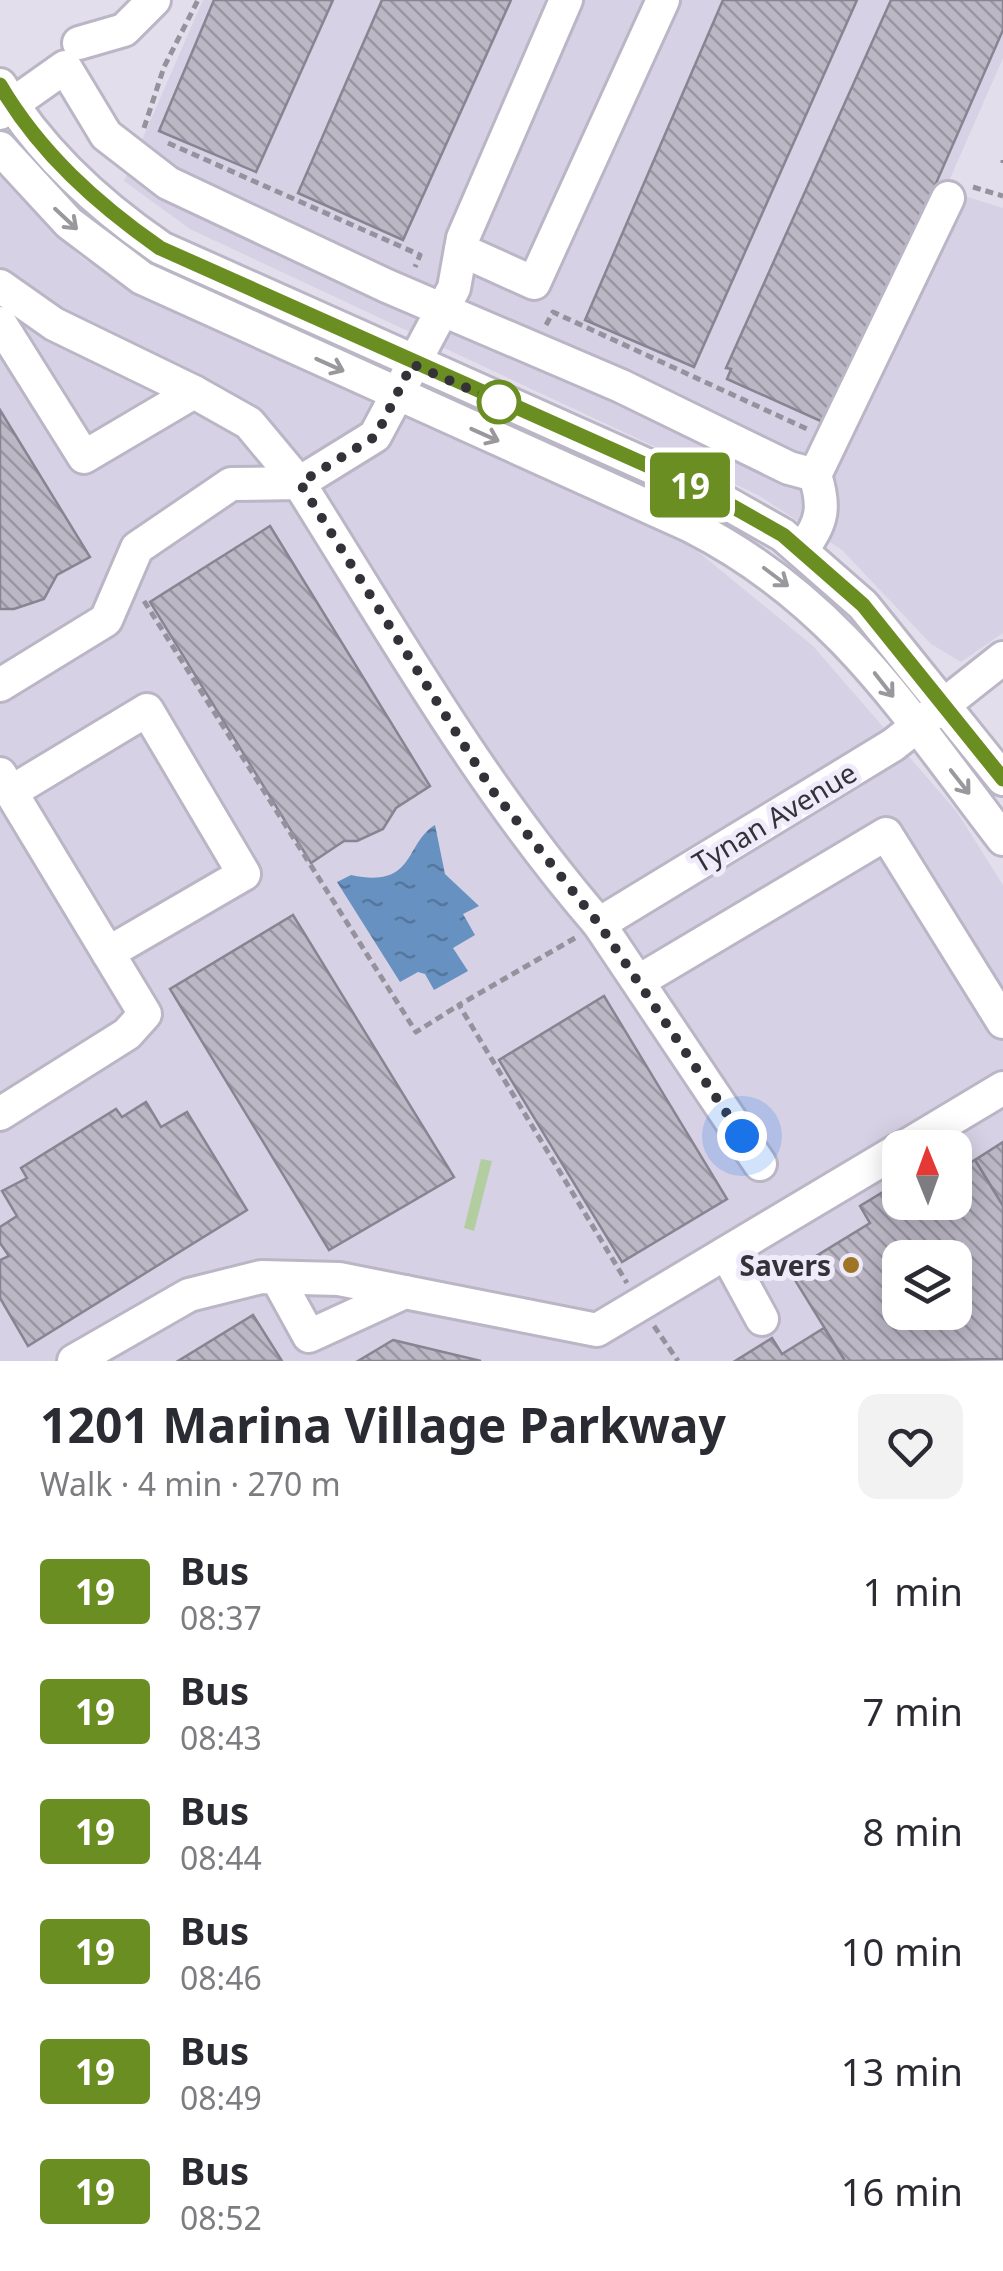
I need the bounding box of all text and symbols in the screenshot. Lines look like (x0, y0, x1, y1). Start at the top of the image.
one-way arrow (53, 207, 78, 230)
one-way arrow (314, 357, 344, 376)
unlabelled marker (478, 381, 520, 423)
one-way arrow (469, 426, 499, 445)
line badge: 19 (645, 452, 735, 518)
text: 19 (670, 462, 710, 509)
one-way arrow (762, 566, 789, 587)
one-way arrow (873, 671, 895, 697)
street label: Tynan Avenue (685, 753, 863, 881)
one-way arrow (949, 768, 970, 795)
your location (717, 1111, 767, 1161)
north arrow (882, 1130, 972, 1220)
map controls (882, 1130, 972, 1330)
button: layers (882, 1240, 972, 1330)
place label: Savers (740, 1246, 831, 1284)
marker: Savers (840, 1254, 862, 1276)
text: 1201 Marina Village Parkway (40, 1392, 726, 1457)
button: heart (858, 1394, 963, 1499)
text: Walk · 4 min · 270 m (40, 1462, 341, 1505)
text: Bus (180, 1544, 249, 1596)
text: 1 min (863, 1565, 963, 1617)
text: 19 (75, 1568, 115, 1615)
text: 08:37 (180, 1596, 262, 1639)
text: Bus (180, 1664, 249, 1716)
text: 7 min (863, 1685, 963, 1737)
text: 19 (75, 1688, 115, 1735)
text: 08:43 (180, 1716, 262, 1759)
text: Bus (180, 1784, 249, 1836)
text: 8 min (863, 1805, 963, 1857)
text: 19 (75, 1808, 115, 1855)
text: 08:44 (180, 1836, 262, 1879)
text: Bus (180, 1904, 249, 1956)
text: 10 min (841, 1925, 963, 1977)
text: 19 (75, 1928, 115, 1975)
text: 08:46 (180, 1956, 262, 1999)
text: Bus (180, 2024, 249, 2076)
text: 13 min (841, 2045, 963, 2097)
text: 19 (75, 2048, 115, 2095)
text: 08:49 (180, 2076, 262, 2119)
text: Bus (180, 2144, 249, 2196)
text: 16 min (841, 2165, 963, 2217)
text: 19 (75, 2168, 115, 2215)
text: 08:52 (180, 2196, 262, 2239)

